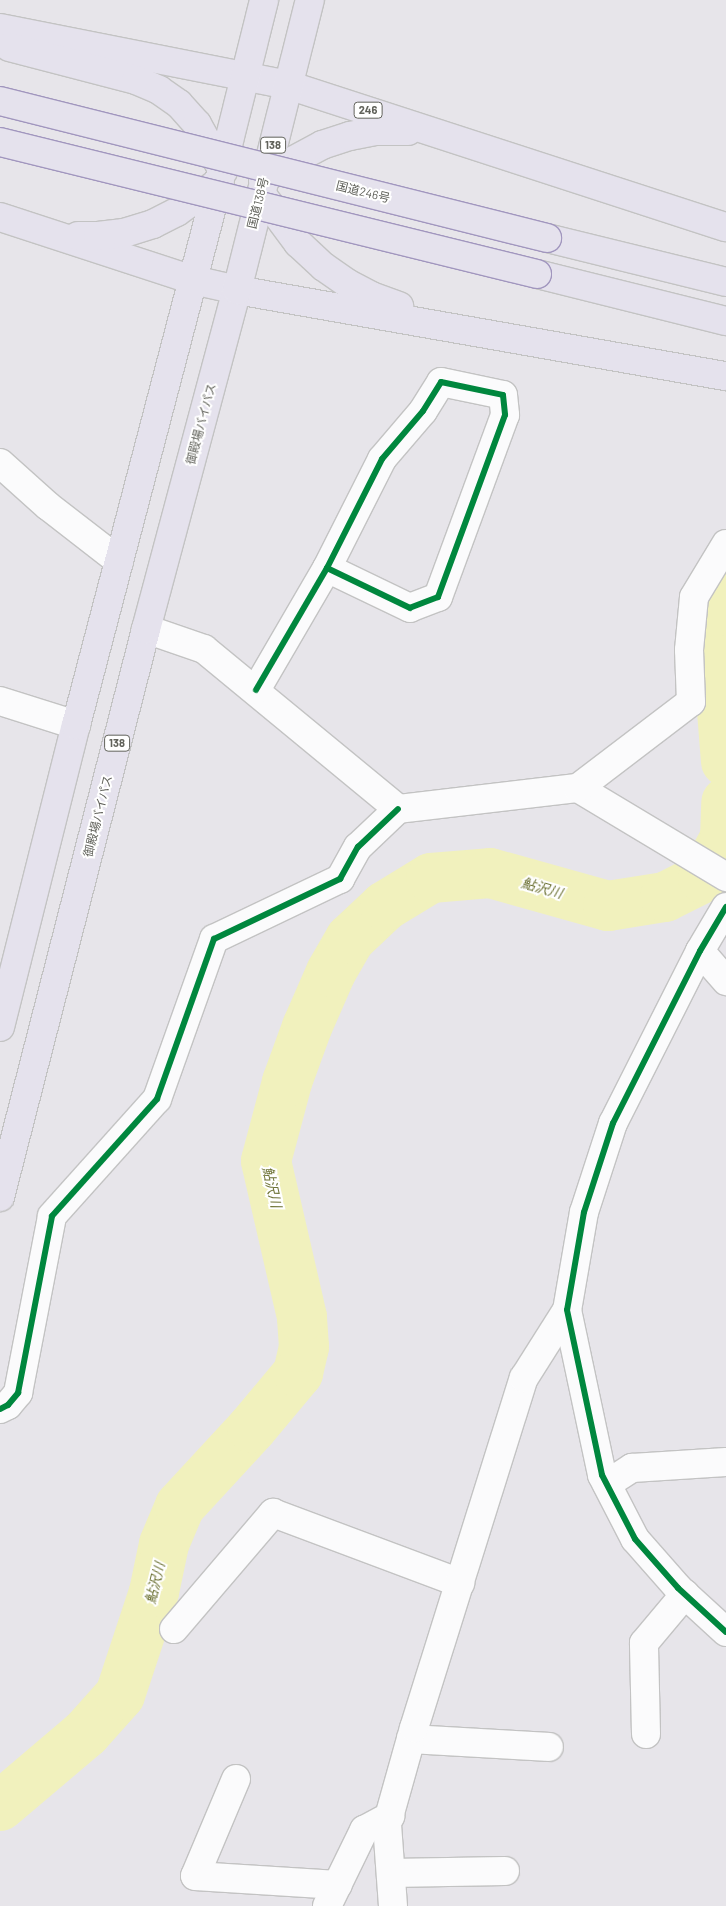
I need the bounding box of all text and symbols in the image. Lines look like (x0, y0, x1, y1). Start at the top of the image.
road number: 246 (353, 102, 383, 118)
road number: 138 (259, 136, 287, 154)
street label: 国道138号 (245, 176, 271, 230)
street label: 国道246号 (334, 178, 392, 206)
street label: 御殿場バイパス (183, 382, 219, 466)
road number: 138 (103, 734, 131, 751)
street label: 御殿場バイパス (81, 774, 115, 858)
water label: 鮎沢川 (519, 874, 565, 902)
water label: 鮎沢川 (259, 1165, 285, 1209)
water label: 鮎沢川 (142, 1561, 168, 1605)

